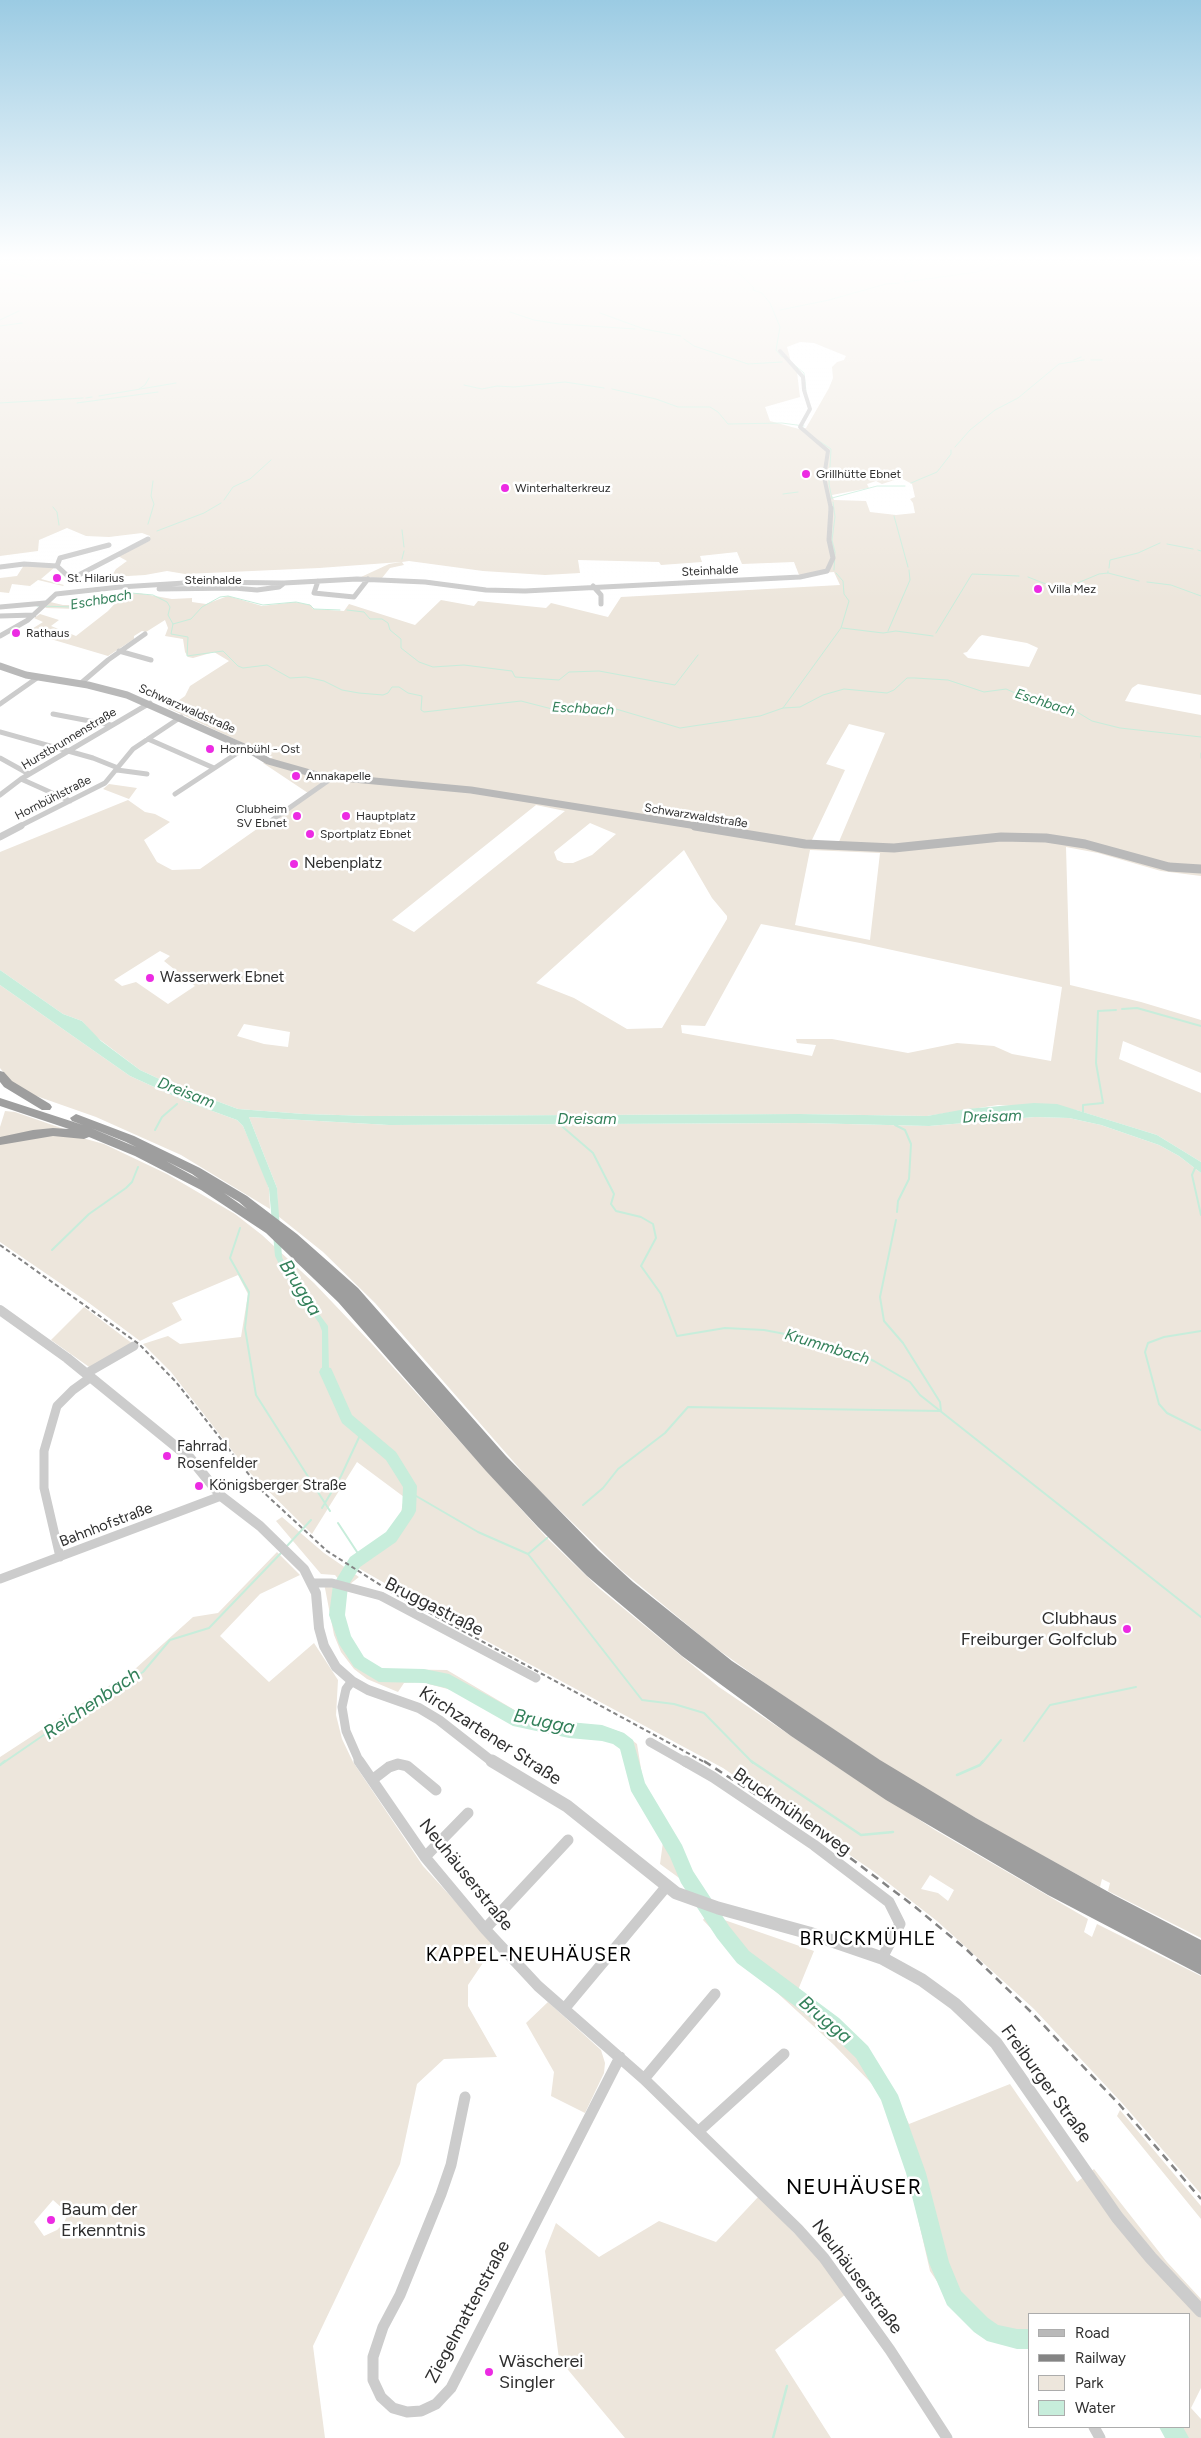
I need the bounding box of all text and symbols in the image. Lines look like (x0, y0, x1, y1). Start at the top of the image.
place label: Grillhütte Ebnet (816, 467, 901, 481)
marker: Grillhütte Ebnet (800, 468, 812, 480)
place label: Winterhalterkreuz (515, 481, 611, 495)
marker: Winterhalterkreuz (499, 482, 511, 494)
street label: Steinhalde (681, 562, 739, 580)
place label: St. Hilarius (67, 571, 124, 585)
marker: St. Hilarius (51, 572, 63, 584)
street label: Steinhalde (185, 573, 241, 587)
place label: Villa Mez (1048, 582, 1096, 596)
marker: Villa Mez (1032, 583, 1044, 595)
water label: Eschbach (69, 586, 133, 614)
place label: Rathaus (26, 626, 69, 640)
marker: Rathaus (10, 627, 22, 639)
street label: Schwarzwaldstraße (136, 681, 238, 737)
water label: Eschbach (1013, 685, 1077, 721)
water label: Eschbach (552, 699, 614, 719)
street label: Hurstbrunnenstraße (19, 705, 119, 773)
place label: Hornbühl - Ost (220, 742, 300, 756)
marker: Hornbühl - Ost (204, 743, 216, 755)
place label: Annakapelle (306, 769, 371, 783)
marker: Annakapelle (290, 770, 302, 782)
street label: Hornbühlstraße (13, 773, 93, 823)
street label: Schwarzwaldstraße (643, 801, 749, 831)
place label: Clubheim SV Ebnet (236, 802, 287, 830)
place label: Hauptplatz (356, 809, 416, 823)
marker: Clubheim SV Ebnet (291, 810, 303, 822)
marker: Hauptplatz (340, 810, 352, 822)
place label: Sportplatz Ebnet (320, 827, 411, 841)
marker: Sportplatz Ebnet (304, 828, 316, 840)
place label: Nebenplatz (304, 855, 382, 873)
marker: Nebenplatz (288, 858, 300, 870)
place label: Wasserwerk Ebnet (160, 969, 284, 987)
marker: Wasserwerk Ebnet (144, 972, 156, 984)
water label: Dreisam (155, 1073, 217, 1113)
water label: Dreisam (962, 1106, 1022, 1128)
water label: Dreisam (557, 1109, 617, 1129)
water label: Brugga (274, 1256, 326, 1320)
water label: Krummbach (782, 1325, 872, 1369)
place label: Fahrrad Rosenfelder (177, 1438, 258, 1473)
marker: Fahrrad Rosenfelder (161, 1450, 173, 1462)
place label: Königsberger Straße (209, 1477, 346, 1495)
marker: Königsberger Straße (193, 1480, 205, 1492)
street label: Bahnhofstraße (57, 1499, 155, 1551)
street label: Bruggastraße (381, 1573, 487, 1641)
place label: Clubhaus Freiburger Golfclub (961, 1608, 1117, 1650)
marker: Clubhaus Freiburger Golfclub (1121, 1623, 1133, 1635)
water label: Reichenbach (39, 1663, 145, 1745)
street label: Kirchzartener Straße (415, 1682, 565, 1790)
water label: Brugga (511, 1704, 577, 1740)
street label: Bruckmühlenweg (729, 1763, 855, 1861)
street label: Neuhäuserstraße (414, 1815, 518, 1935)
district label: BRUCKMÜHLE (798, 1928, 938, 1950)
district label: KAPPEL-NEUHÄUSER (424, 1944, 634, 1966)
water label: Brugga (794, 1991, 856, 2049)
street label: Freiburger Straße (996, 2021, 1096, 2147)
district label: NEUHÄUSER (785, 2175, 923, 2201)
place label: Baum der Erkenntnis (61, 2199, 146, 2242)
marker: Baum der Erkenntnis (45, 2214, 57, 2226)
street label: Neuhäuserstraße (807, 2215, 907, 2339)
street label: Ziegelmattenstraße (421, 2237, 515, 2387)
legend (1028, 2313, 1191, 2428)
text: Road (1075, 2324, 1110, 2342)
text: Railway (1075, 2349, 1126, 2367)
place label: Wäscherei Singler (499, 2351, 584, 2394)
marker: Wäscherei Singler (483, 2366, 495, 2378)
text: Park (1075, 2374, 1104, 2392)
text: Water (1075, 2399, 1115, 2417)

